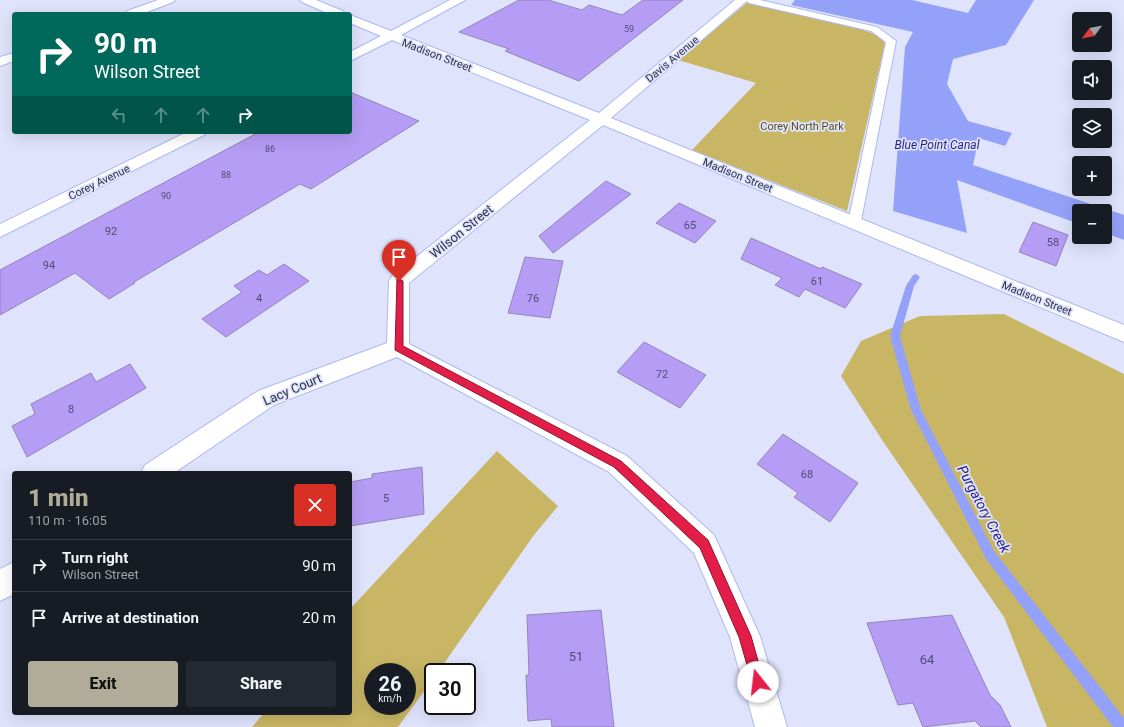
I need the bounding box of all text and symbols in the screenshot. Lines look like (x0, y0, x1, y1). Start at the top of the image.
north arrow (1072, 12, 1112, 52)
map controls (1072, 12, 1112, 244)
house number: 59 (624, 24, 634, 34)
text: 90 m (94, 27, 157, 60)
icon: right (28, 28, 80, 80)
street label: Davis Avenue (643, 33, 702, 85)
street label: Madison Street (400, 36, 474, 75)
button: sound (1072, 60, 1112, 100)
text: Wilson Street (94, 61, 200, 82)
icon: left (108, 104, 130, 126)
icon: ahead (150, 104, 172, 126)
icon: ahead (192, 104, 214, 126)
icon: right (234, 104, 256, 126)
button: layers (1072, 108, 1112, 148)
park label: Corey North Park (760, 120, 844, 133)
water label: Blue Point Canal (894, 138, 980, 152)
house number: 86 (265, 144, 275, 154)
street label: Madison Street (701, 156, 775, 196)
button: + (1072, 156, 1112, 196)
street label: Corey Avenue (66, 162, 132, 203)
house number: 88 (221, 170, 231, 180)
house number: 90 (161, 191, 171, 201)
street label: Wilson Street (427, 201, 496, 261)
button: − (1072, 204, 1112, 244)
house number: 65 (684, 219, 696, 232)
house number: 92 (105, 225, 117, 238)
house number: 58 (1047, 236, 1059, 249)
pin (382, 240, 416, 281)
icon: arrive (388, 246, 410, 268)
house number: 94 (43, 259, 55, 272)
house number: 61 (811, 275, 823, 288)
street label: Madison Street (1000, 279, 1074, 319)
house number: 4 (256, 292, 262, 305)
house number: 76 (527, 292, 539, 305)
house number: 72 (656, 368, 668, 381)
street label: Lacy Court (261, 370, 324, 409)
house number: 8 (68, 403, 74, 416)
water label: Purgatory Creek (954, 463, 1014, 556)
house number: 68 (801, 468, 813, 481)
text: 1 min (28, 484, 89, 512)
button: close (294, 484, 336, 526)
house number: 5 (383, 492, 389, 505)
text: 110 m · 16:05 (28, 513, 107, 528)
text: Turn right (62, 549, 128, 567)
icon: right (28, 555, 50, 577)
text: 90 m (302, 557, 336, 575)
text: Wilson Street (62, 567, 139, 582)
icon: arrive (28, 607, 50, 629)
text: Arrive at destination (62, 609, 199, 627)
text: 20 m (302, 609, 336, 627)
house number: 51 (569, 649, 583, 664)
house number: 64 (920, 652, 935, 667)
button: Exit (28, 661, 178, 707)
button: Share (186, 661, 336, 707)
position arrow (737, 661, 779, 703)
speed limit sign: 30 (424, 663, 476, 715)
text: 26 (379, 672, 401, 696)
text: km/h (378, 693, 402, 704)

